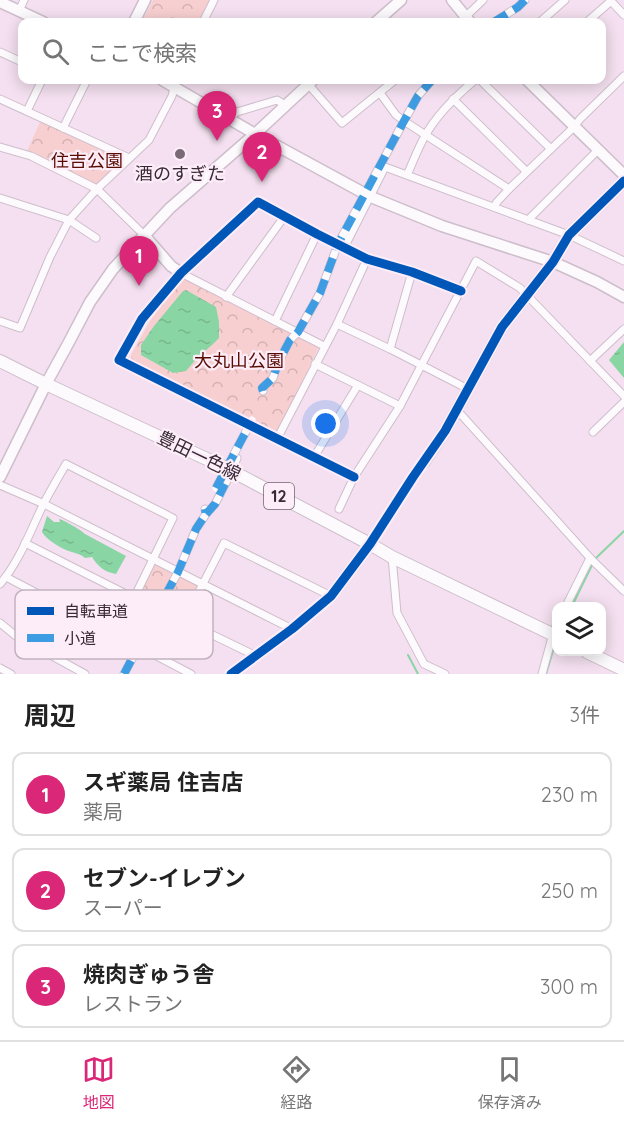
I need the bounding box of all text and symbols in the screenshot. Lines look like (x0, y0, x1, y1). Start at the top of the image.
search box (18, 18, 606, 84)
icon: search (39, 35, 72, 68)
text: ここで検索 (87, 39, 197, 67)
pin: 3 (198, 92, 236, 141)
pin: 2 (242, 132, 282, 182)
marker: 酒のすぎた (173, 147, 187, 161)
park label: 住吉公園 (51, 149, 123, 172)
place label: 酒のすぎた (135, 162, 225, 185)
pin: 1 (120, 236, 158, 286)
park label: 大丸山公園 (194, 349, 284, 372)
your location (311, 409, 340, 438)
street label: 豊田一色線 (154, 425, 245, 486)
road number: 12 (264, 483, 294, 509)
legend (15, 590, 213, 659)
text: 自転車道 (64, 601, 128, 621)
map controls (552, 602, 606, 656)
button: layers (552, 602, 606, 656)
text: 小道 (64, 628, 96, 648)
text: 周辺 (24, 699, 76, 732)
text: 3件 (570, 702, 600, 727)
text: スギ薬局 住吉店 (83, 768, 243, 796)
text: 1 (42, 782, 49, 807)
text: 230 m (541, 782, 598, 807)
text: 薬局 (83, 799, 123, 824)
text: セブン-イレブン (83, 864, 246, 892)
text: 2 (40, 878, 51, 903)
text: 250 m (540, 878, 598, 903)
text: スーパー (83, 895, 163, 920)
text: 焼肉ぎゅう舎 (83, 960, 214, 988)
text: 3 (40, 974, 51, 999)
text: 300 m (540, 974, 598, 999)
text: レストラン (83, 991, 183, 1016)
tab: 地図 (82, 1053, 115, 1113)
tab: 経路 (280, 1053, 313, 1113)
tab: 保存済み (478, 1053, 542, 1113)

